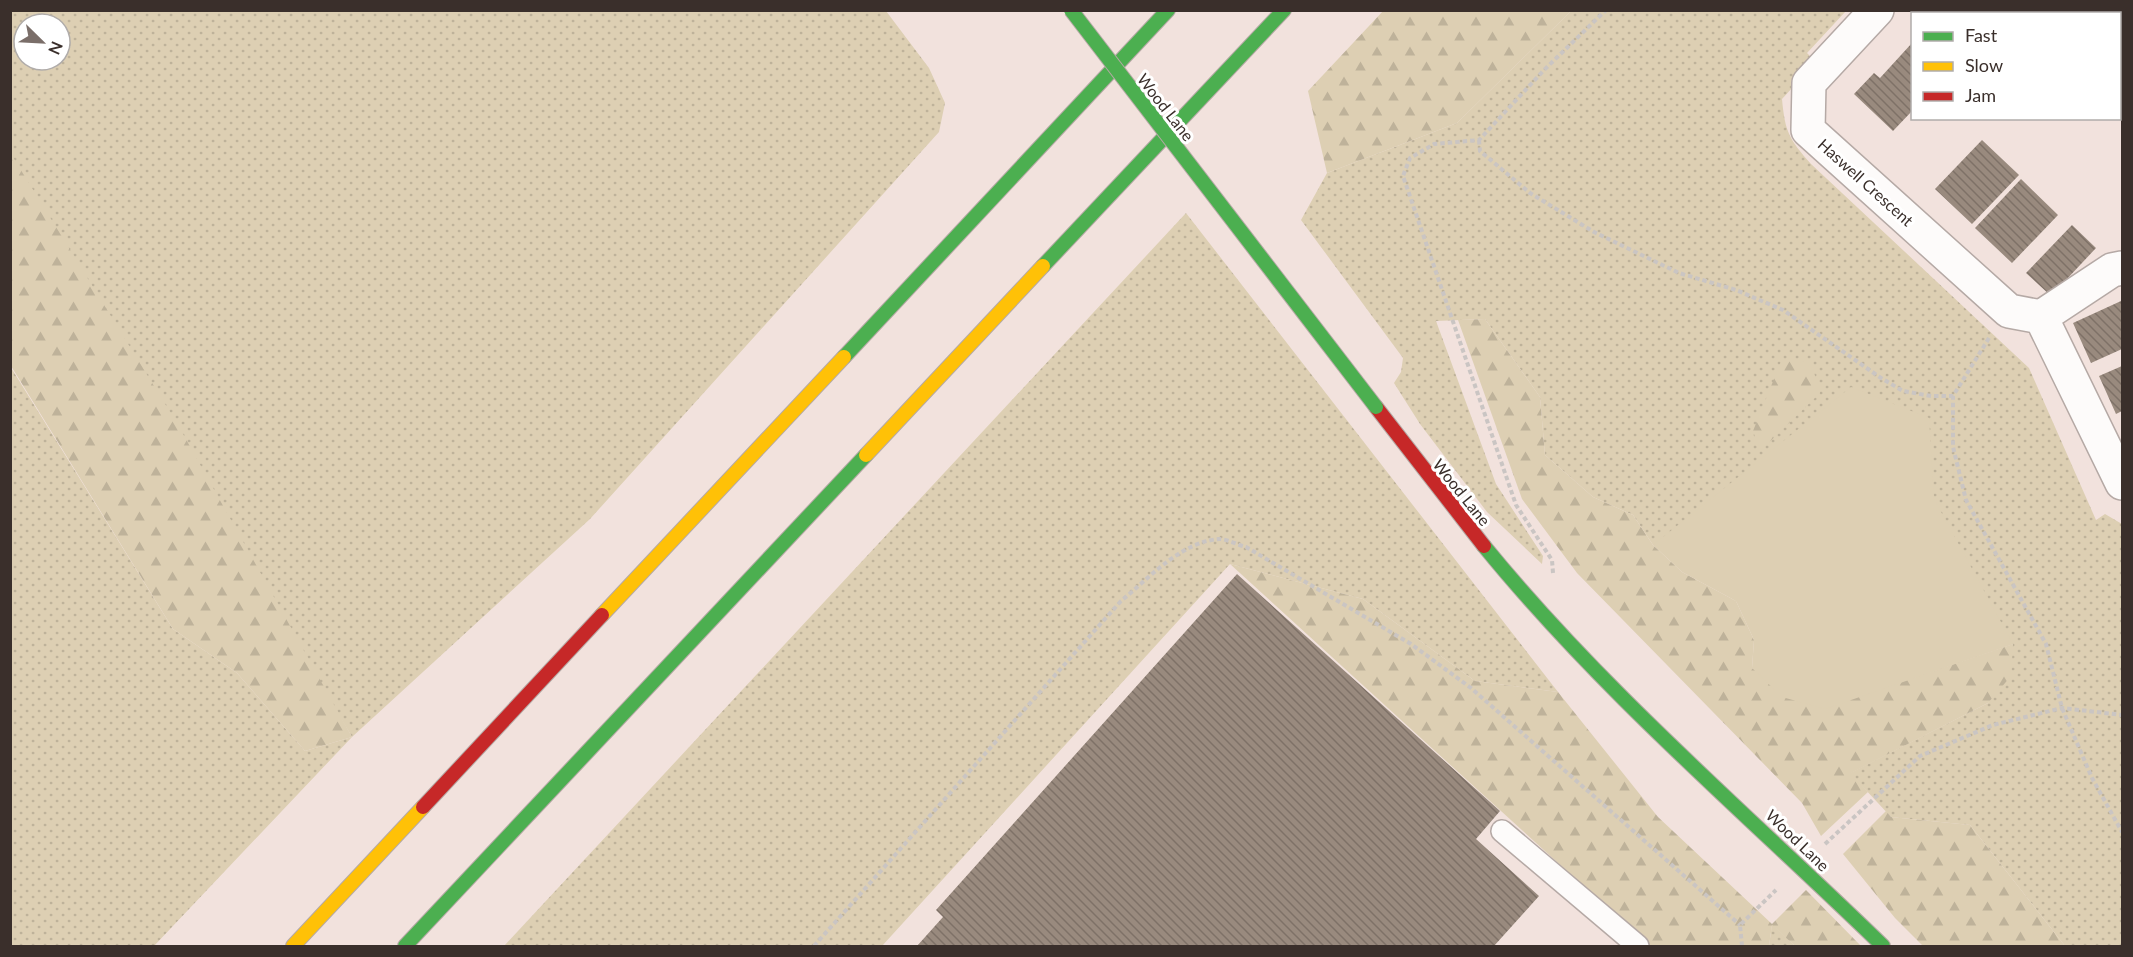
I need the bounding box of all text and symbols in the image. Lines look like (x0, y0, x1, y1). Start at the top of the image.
north arrow (12, 12, 72, 72)
legend (1911, 12, 2121, 120)
text: Fast (1965, 24, 1998, 46)
text: N (45, 39, 67, 58)
text: Slow (1965, 54, 2003, 76)
street label: Wood Lane (1134, 69, 1198, 145)
text: Jam (1965, 84, 1996, 106)
street label: Haswell Crescent (1815, 134, 1918, 230)
street label: Wood Lane (1429, 455, 1495, 529)
street label: Wood Lane (1762, 805, 1834, 875)

